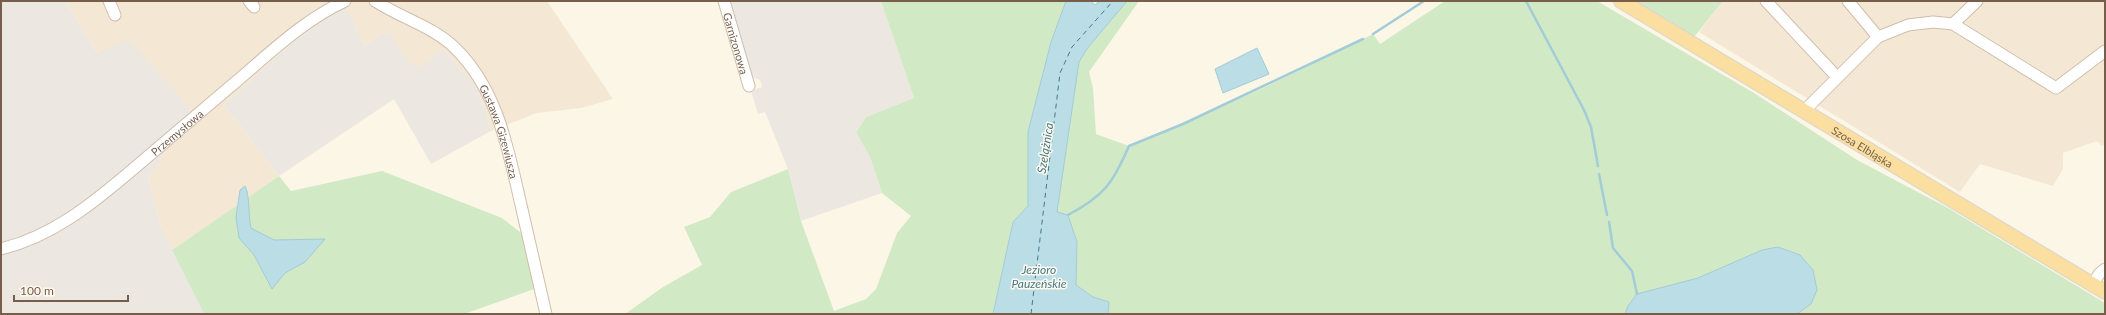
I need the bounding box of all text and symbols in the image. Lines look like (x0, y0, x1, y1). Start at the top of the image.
street label: Garnizonowa (721, 11, 752, 76)
street label: Gustawa Gizewiusza (477, 82, 521, 180)
street label: Przemysłowa (148, 106, 205, 158)
water label: Szelążnica (1034, 122, 1056, 174)
street label: Szosa Elbląska (1830, 123, 1896, 170)
water label: Jezioro Pauzeńskie (1012, 262, 1067, 291)
scale bar (14, 277, 128, 303)
text: 100 m (20, 283, 54, 298)

